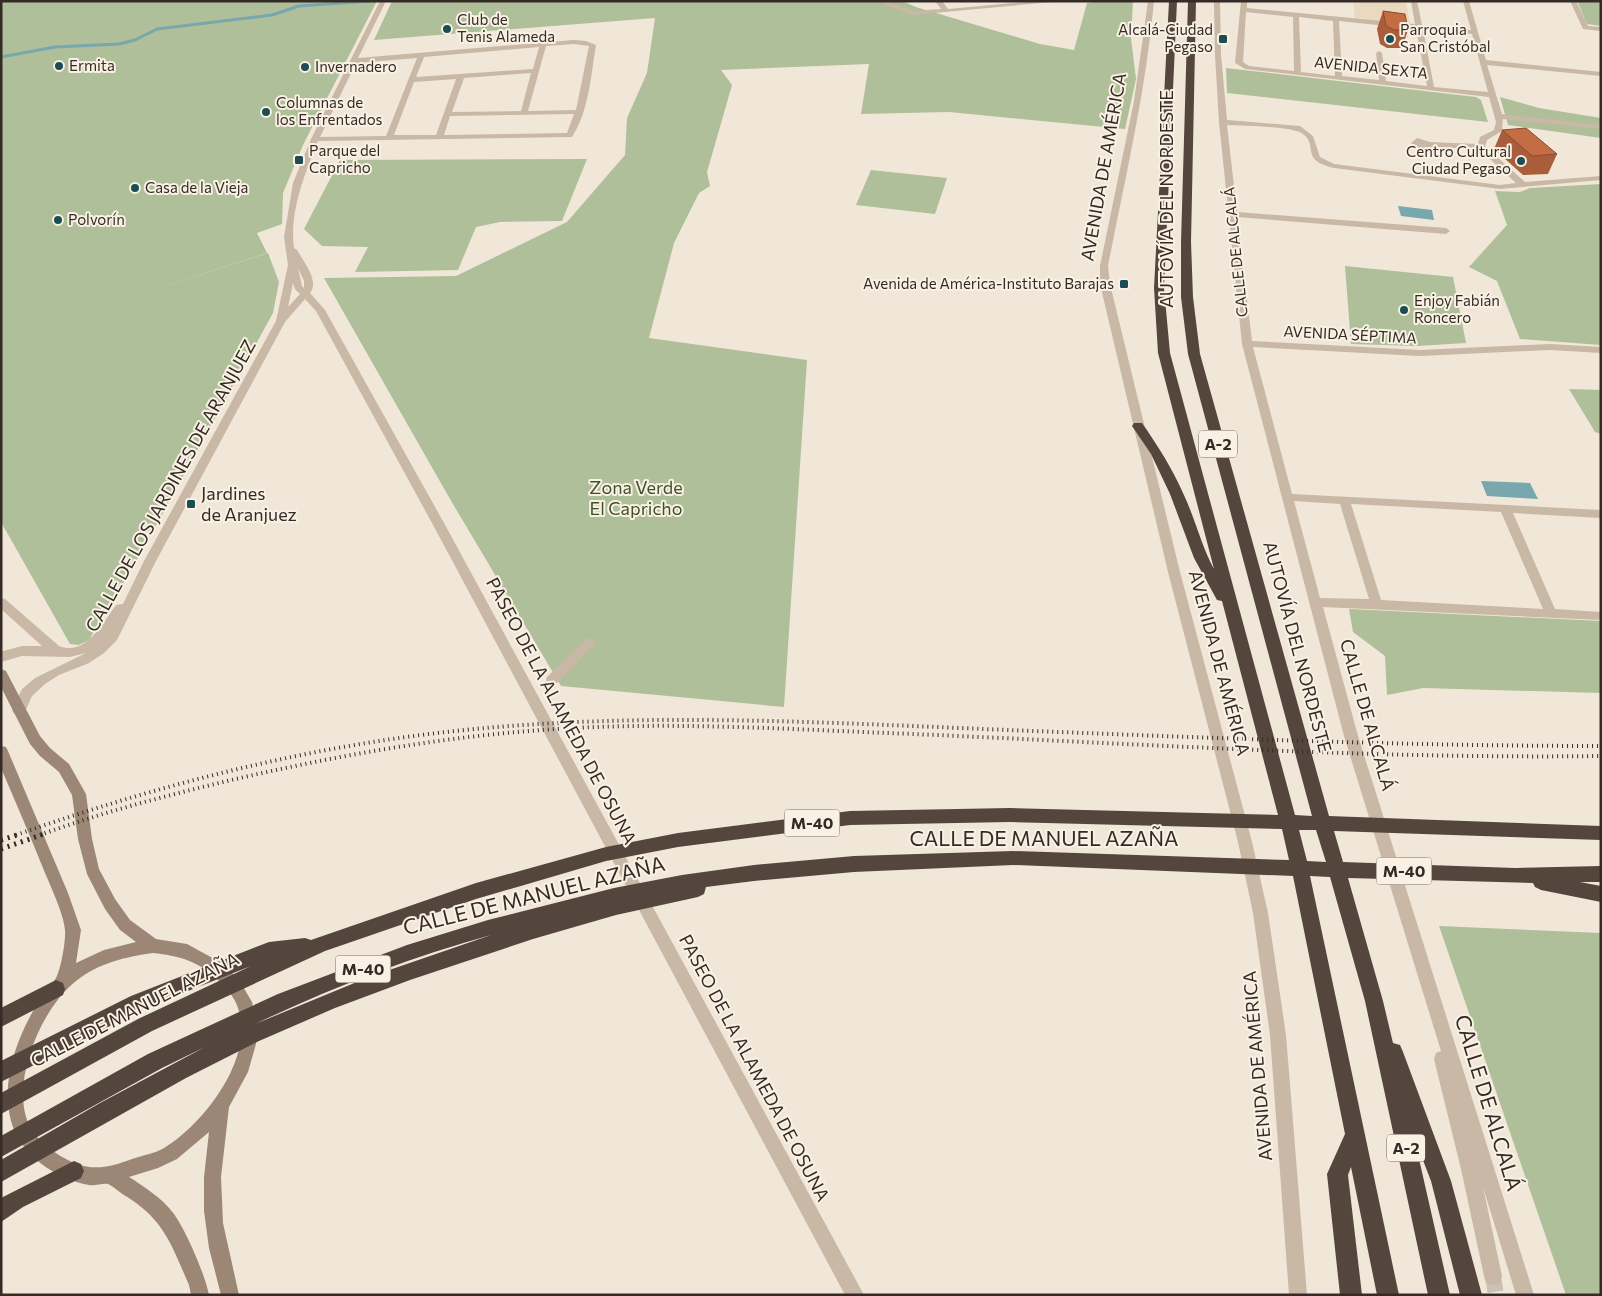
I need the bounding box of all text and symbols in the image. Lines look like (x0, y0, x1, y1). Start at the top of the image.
place label: Club de Tenis Alameda (457, 10, 555, 45)
place label: Alcalá-Ciudad Pegaso (1118, 20, 1213, 55)
place label: Parroquia San Cristóbal (1400, 20, 1491, 55)
marker: Club de Tenis Alameda (441, 23, 453, 35)
marker: Alcalá-Ciudad Pegaso (1217, 33, 1229, 45)
marker: Parroquia San Cristóbal (1384, 33, 1396, 45)
street label: AVENIDA SEXTA (1313, 52, 1429, 82)
place label: Ermita (69, 56, 115, 74)
place label: Invernadero (315, 57, 397, 75)
marker: Ermita (53, 60, 65, 72)
marker: Invernadero (299, 61, 311, 73)
street label: AVENIDA DE AMÉRICA (1076, 71, 1130, 263)
street label: AUTOVÍA DEL NORDESTE (1155, 90, 1177, 308)
place label: Columnas de los Enfrentados (276, 93, 382, 128)
marker: Columnas de los Enfrentados (260, 106, 272, 118)
place label: Parque del Capricho (309, 141, 380, 176)
place label: Centro Cultural Ciudad Pegaso (1406, 142, 1511, 177)
marker: Parque del Capricho (293, 154, 305, 166)
marker: Centro Cultural Ciudad Pegaso (1515, 155, 1527, 167)
place label: Casa de la Vieja (145, 178, 248, 196)
marker: Casa de la Vieja (129, 182, 141, 194)
street label: CALLE DE ALCALÁ (1218, 186, 1251, 318)
place label: Polvorín (68, 210, 125, 228)
marker: Polvorín (52, 214, 64, 226)
place label: Avenida de América-Instituto Barajas (863, 274, 1114, 292)
marker: Avenida de América-Instituto Barajas (1118, 278, 1130, 290)
place label: Enjoy Fabián Roncero (1414, 291, 1500, 326)
marker: Enjoy Fabián Roncero (1398, 304, 1410, 316)
street label: AVENIDA SÉPTIMA (1283, 321, 1417, 346)
street label: CALLE DE LOS JARDINES DE ARANJUEZ (80, 336, 260, 636)
road number: A-2 (1199, 430, 1237, 458)
park label: Zona Verde El Capricho (589, 476, 683, 519)
place label: Jardines de Aranjuez (201, 482, 297, 525)
marker: Jardines de Aranjuez (185, 498, 197, 510)
street label: AUTOVÍA DEL NORDESTE (1259, 539, 1337, 755)
street label: AVENIDA DE AMÉRICA (1185, 568, 1255, 758)
street label: PASEO DE LA ALAMEDA DE OSUNA (482, 573, 642, 848)
street label: CALLE DE ALCALÁ (1336, 636, 1400, 793)
road number: M-40 (784, 810, 840, 836)
street label: CALLE DE MANUEL AZAÑA (909, 825, 1179, 850)
street label: CALLE DE MANUEL AZAÑA (400, 850, 667, 939)
road number: M-40 (1376, 858, 1432, 884)
street label: PASEO DE LA ALAMEDA DE OSUNA (675, 930, 835, 1205)
street label: CALLE DE MANUEL AZAÑA (27, 947, 242, 1071)
road number: M-40 (336, 956, 390, 982)
street label: AVENIDA DE AMÉRICA (1238, 970, 1276, 1162)
street label: CALLE DE ALCALÁ (1451, 1011, 1528, 1194)
road number: A-2 (1387, 1134, 1425, 1162)

